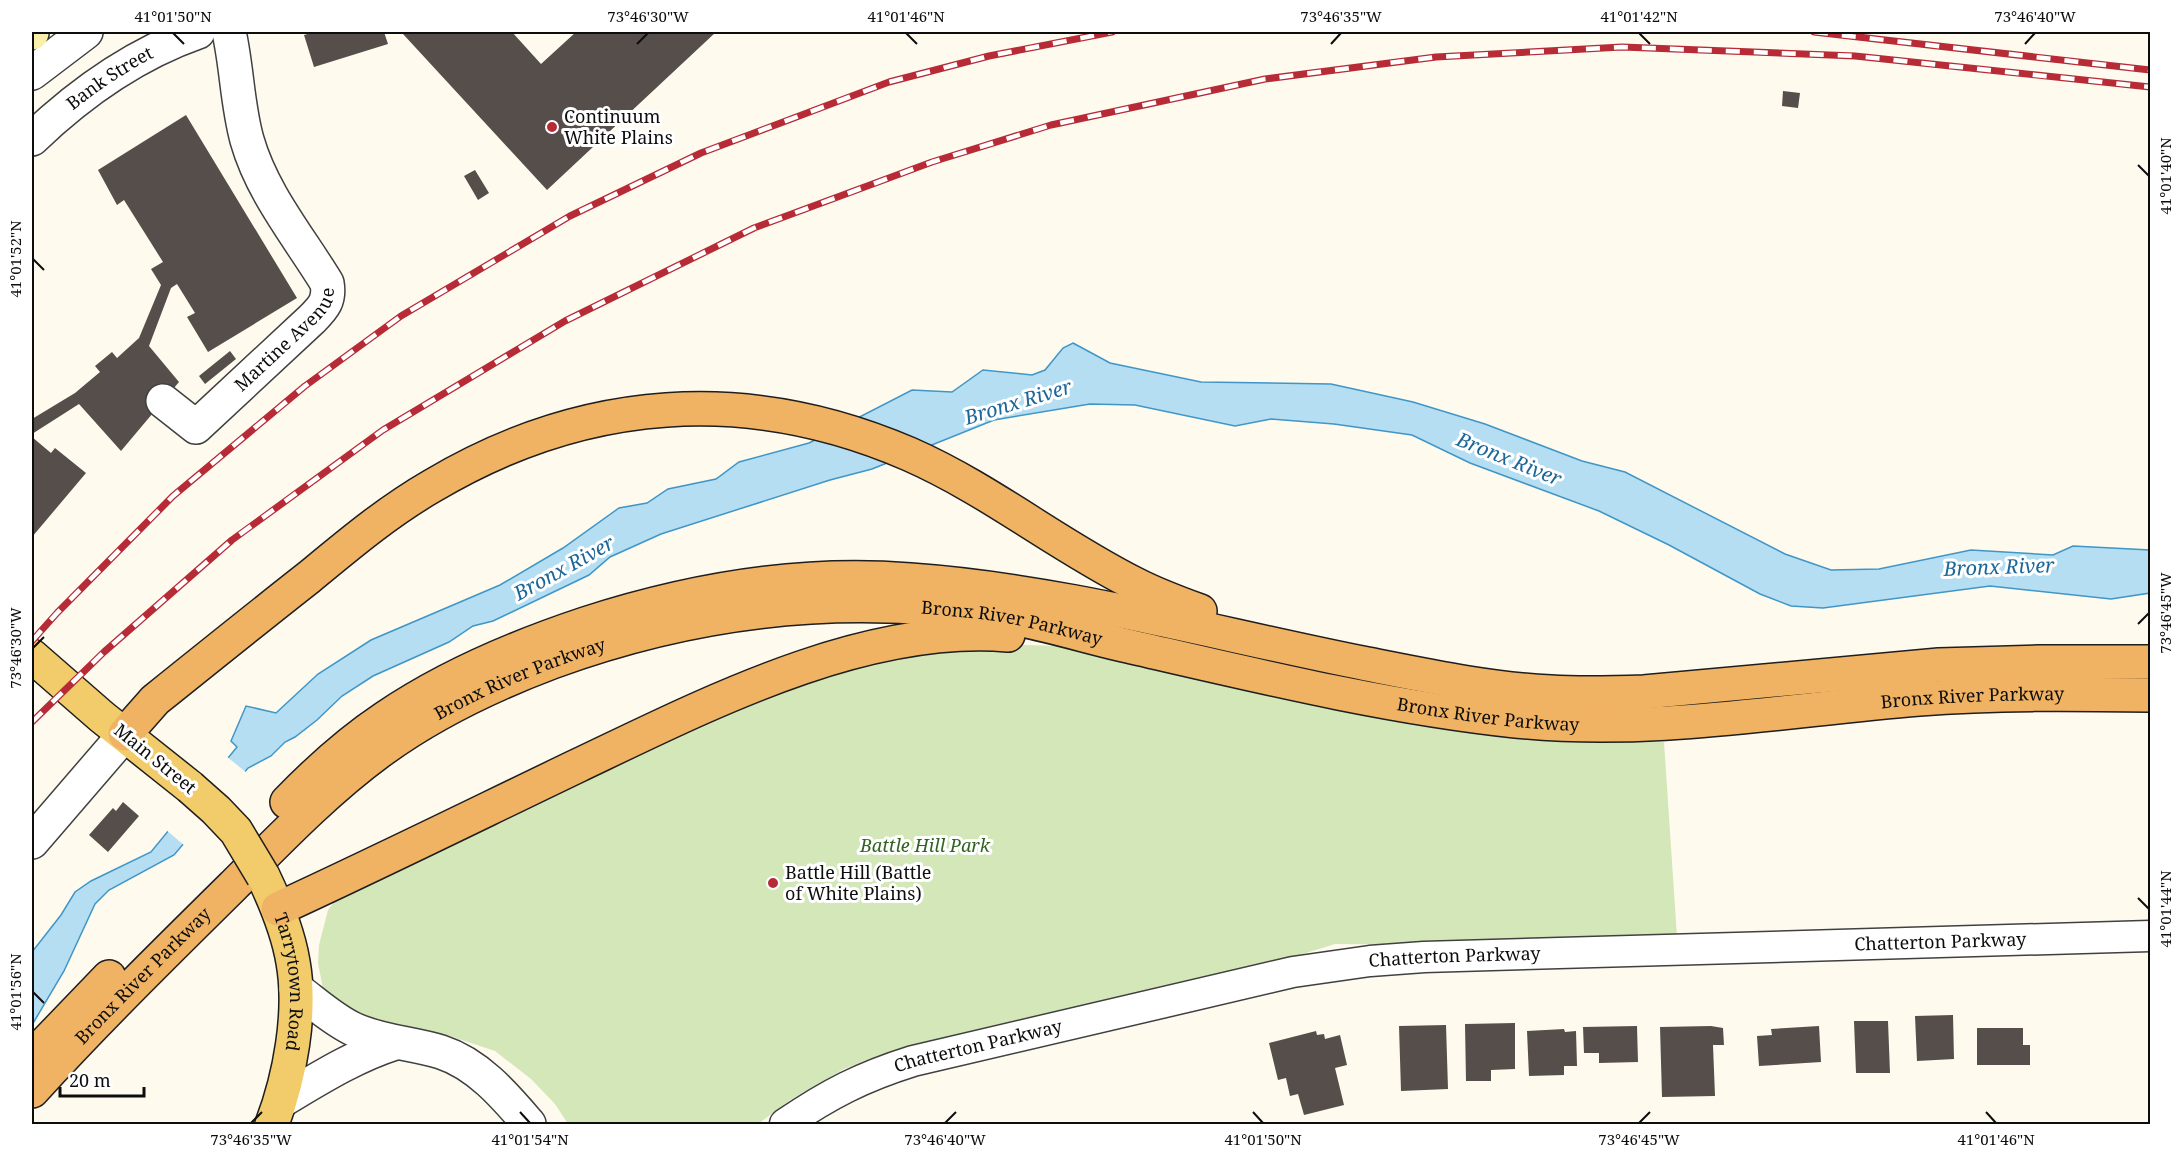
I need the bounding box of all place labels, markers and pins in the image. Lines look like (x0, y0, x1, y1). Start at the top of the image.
place label: Continuum White Plains (564, 104, 673, 149)
marker: Continuum White Plains (545, 120, 559, 134)
place label: Battle Hill (Battle of White Plains) (785, 860, 931, 905)
marker: Battle Hill (Battle of White Plains) (766, 876, 780, 890)

